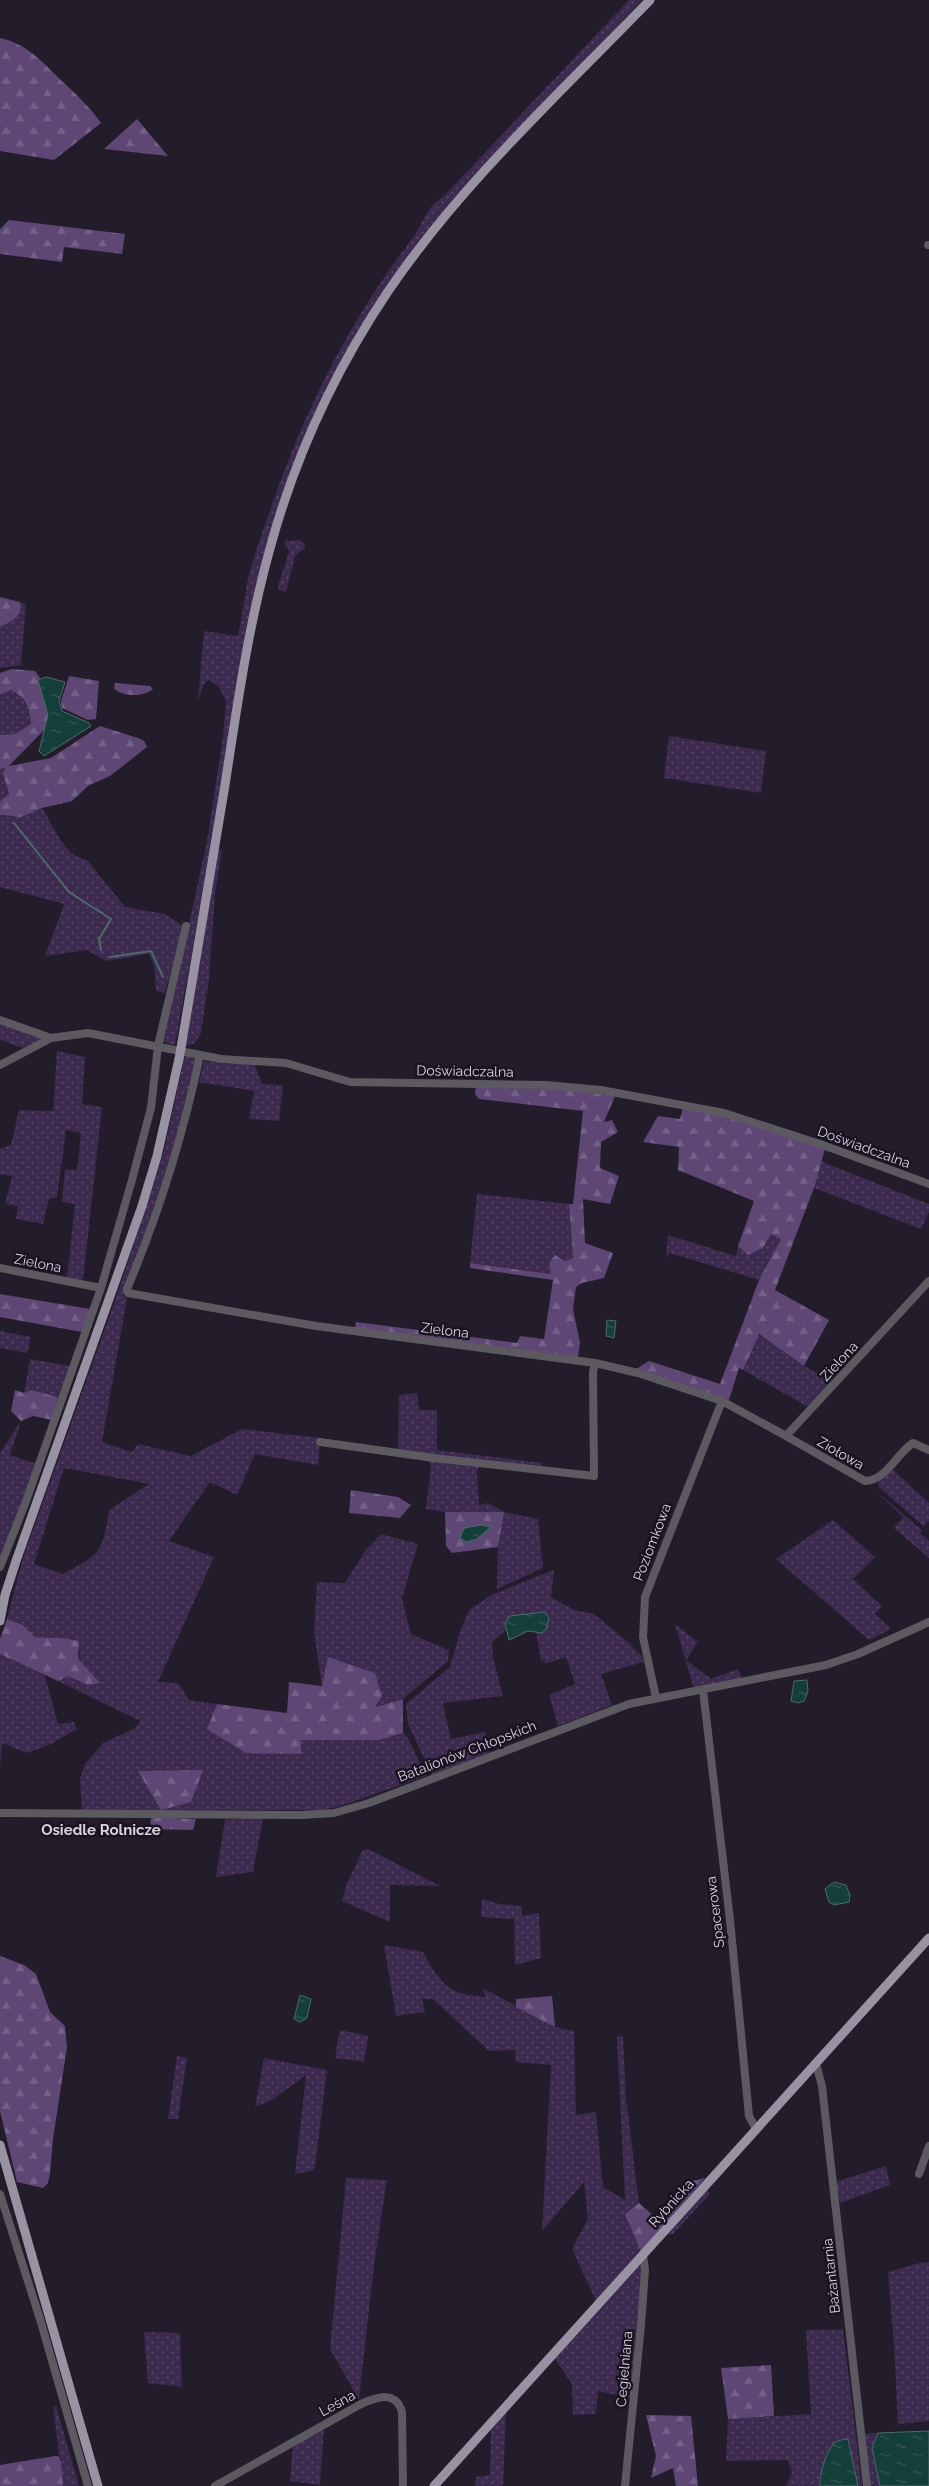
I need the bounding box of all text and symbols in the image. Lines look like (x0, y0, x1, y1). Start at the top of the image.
street label: Doświadczalna (416, 1062, 514, 1080)
street label: Doświadczalna (815, 1123, 913, 1171)
street label: Zielona (13, 1251, 63, 1275)
street label: Zielona (420, 1319, 470, 1341)
street label: Zielona (817, 1338, 861, 1384)
street label: Ziołowa (815, 1433, 867, 1473)
street label: Poziomkowa (630, 1501, 674, 1583)
street label: Batalionów Chłopskich (395, 1717, 539, 1785)
district label: Osiedle Rolnicze (41, 1821, 161, 1839)
street label: Spacerowa (703, 1875, 727, 1949)
street label: Rybnicka (645, 2176, 697, 2230)
street label: Bażantarnia (819, 2238, 843, 2314)
street label: Cegielniana (613, 2330, 635, 2408)
street label: Leśna (316, 2387, 358, 2419)

